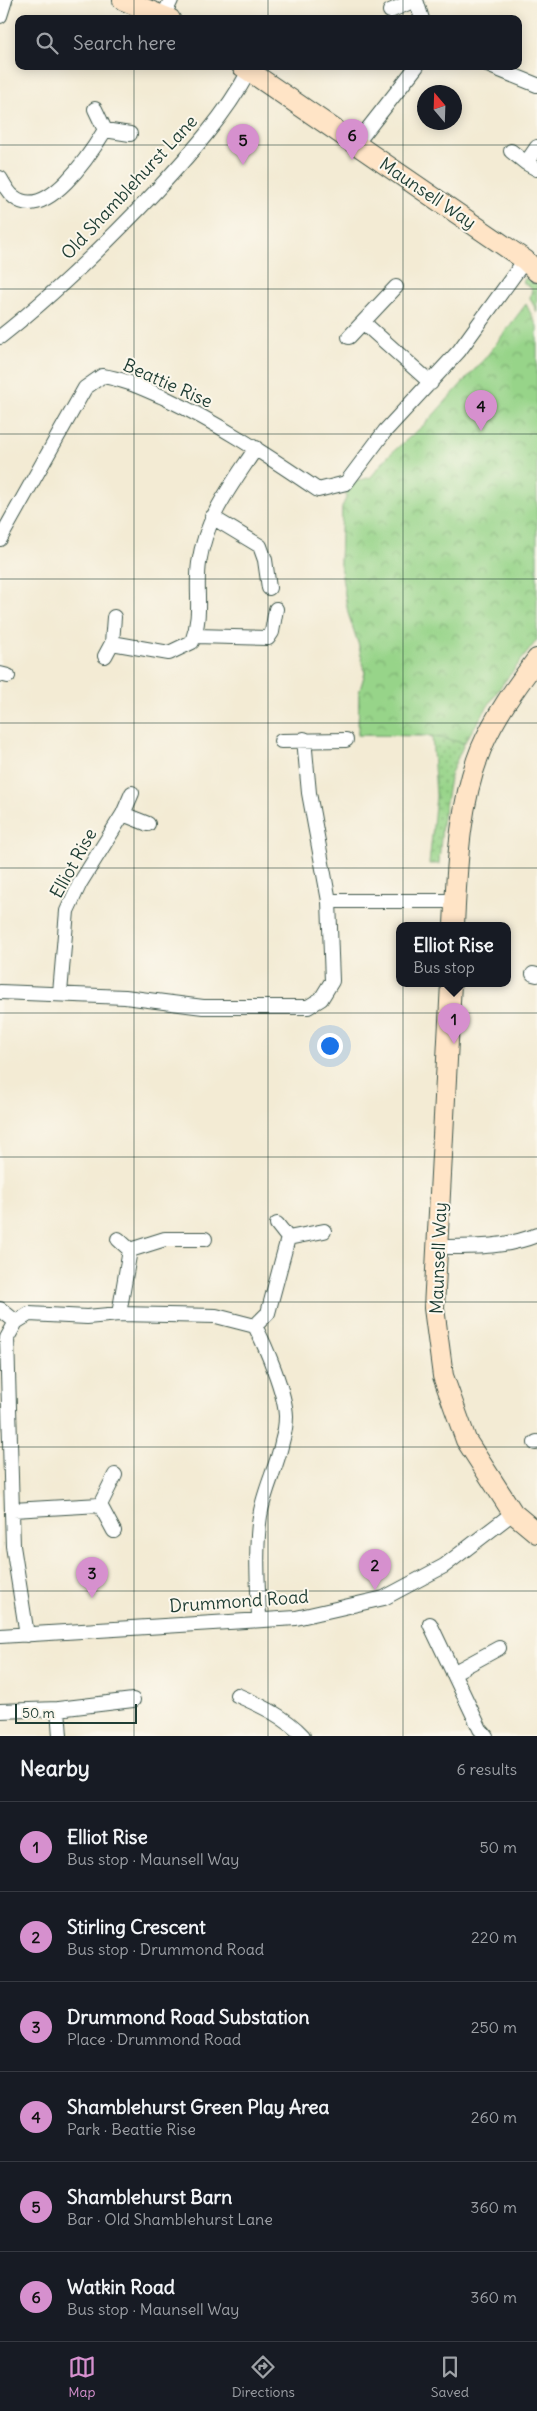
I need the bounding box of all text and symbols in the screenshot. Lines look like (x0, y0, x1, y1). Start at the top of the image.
search box (15, 15, 522, 70)
icon: search (33, 29, 61, 57)
text: Search here (73, 31, 176, 55)
north arrow (417, 85, 462, 130)
street label: Old Shamblehurst Lane (56, 110, 202, 264)
pin: 6 (336, 119, 368, 160)
pin: 5 (227, 124, 259, 165)
street label: Maunsell Way (375, 152, 481, 234)
street label: Beattie Rise (120, 353, 216, 413)
pin: 4 (465, 390, 497, 431)
street label: Elliot Rise (44, 824, 102, 902)
popup (396, 922, 511, 987)
text: Elliot Rise (413, 933, 494, 957)
text: Bus stop (413, 957, 475, 977)
pin: 1 (438, 1003, 470, 1044)
your location (317, 1033, 343, 1059)
street label: Maunsell Way (425, 1202, 451, 1314)
pin: 2 (359, 1549, 391, 1590)
pin: 3 (76, 1557, 108, 1598)
street label: Drummond Road (168, 1585, 310, 1617)
scale bar (15, 1701, 138, 1724)
text: 50 m (22, 1704, 55, 1722)
text: Nearby (20, 1755, 90, 1782)
text: 6 results (456, 1759, 517, 1779)
text: Elliot Rise (67, 1825, 148, 1849)
text: 1 (33, 1837, 39, 1857)
text: 50 m (479, 1837, 517, 1857)
text: Bus stop · Maunsell Way (67, 1849, 239, 1869)
text: Stirling Crescent (67, 1915, 206, 1939)
text: 2 (32, 1927, 40, 1947)
text: 220 m (471, 1927, 517, 1947)
text: Bus stop · Drummond Road (67, 1939, 264, 1959)
text: Drummond Road Substation (67, 2005, 309, 2029)
text: 3 (31, 2017, 41, 2037)
text: 250 m (471, 2017, 517, 2037)
text: Place · Drummond Road (67, 2029, 241, 2049)
text: Shamblehurst Green Play Area (67, 2095, 329, 2119)
text: 4 (31, 2107, 41, 2127)
text: 260 m (471, 2107, 517, 2127)
text: Park · Beattie Rise (67, 2119, 196, 2139)
text: Shamblehurst Barn (67, 2185, 232, 2209)
text: 5 (31, 2197, 41, 2217)
text: 360 m (470, 2197, 517, 2217)
text: Bar · Old Shamblehurst Lane (67, 2209, 273, 2229)
text: Watkin Road (67, 2275, 175, 2299)
text: 6 (31, 2287, 41, 2307)
text: 360 m (470, 2287, 517, 2307)
text: Bus stop · Maunsell Way (67, 2299, 239, 2319)
tab: Map (68, 2353, 96, 2401)
tab: Directions (232, 2353, 295, 2401)
tab: Saved (431, 2353, 469, 2401)

